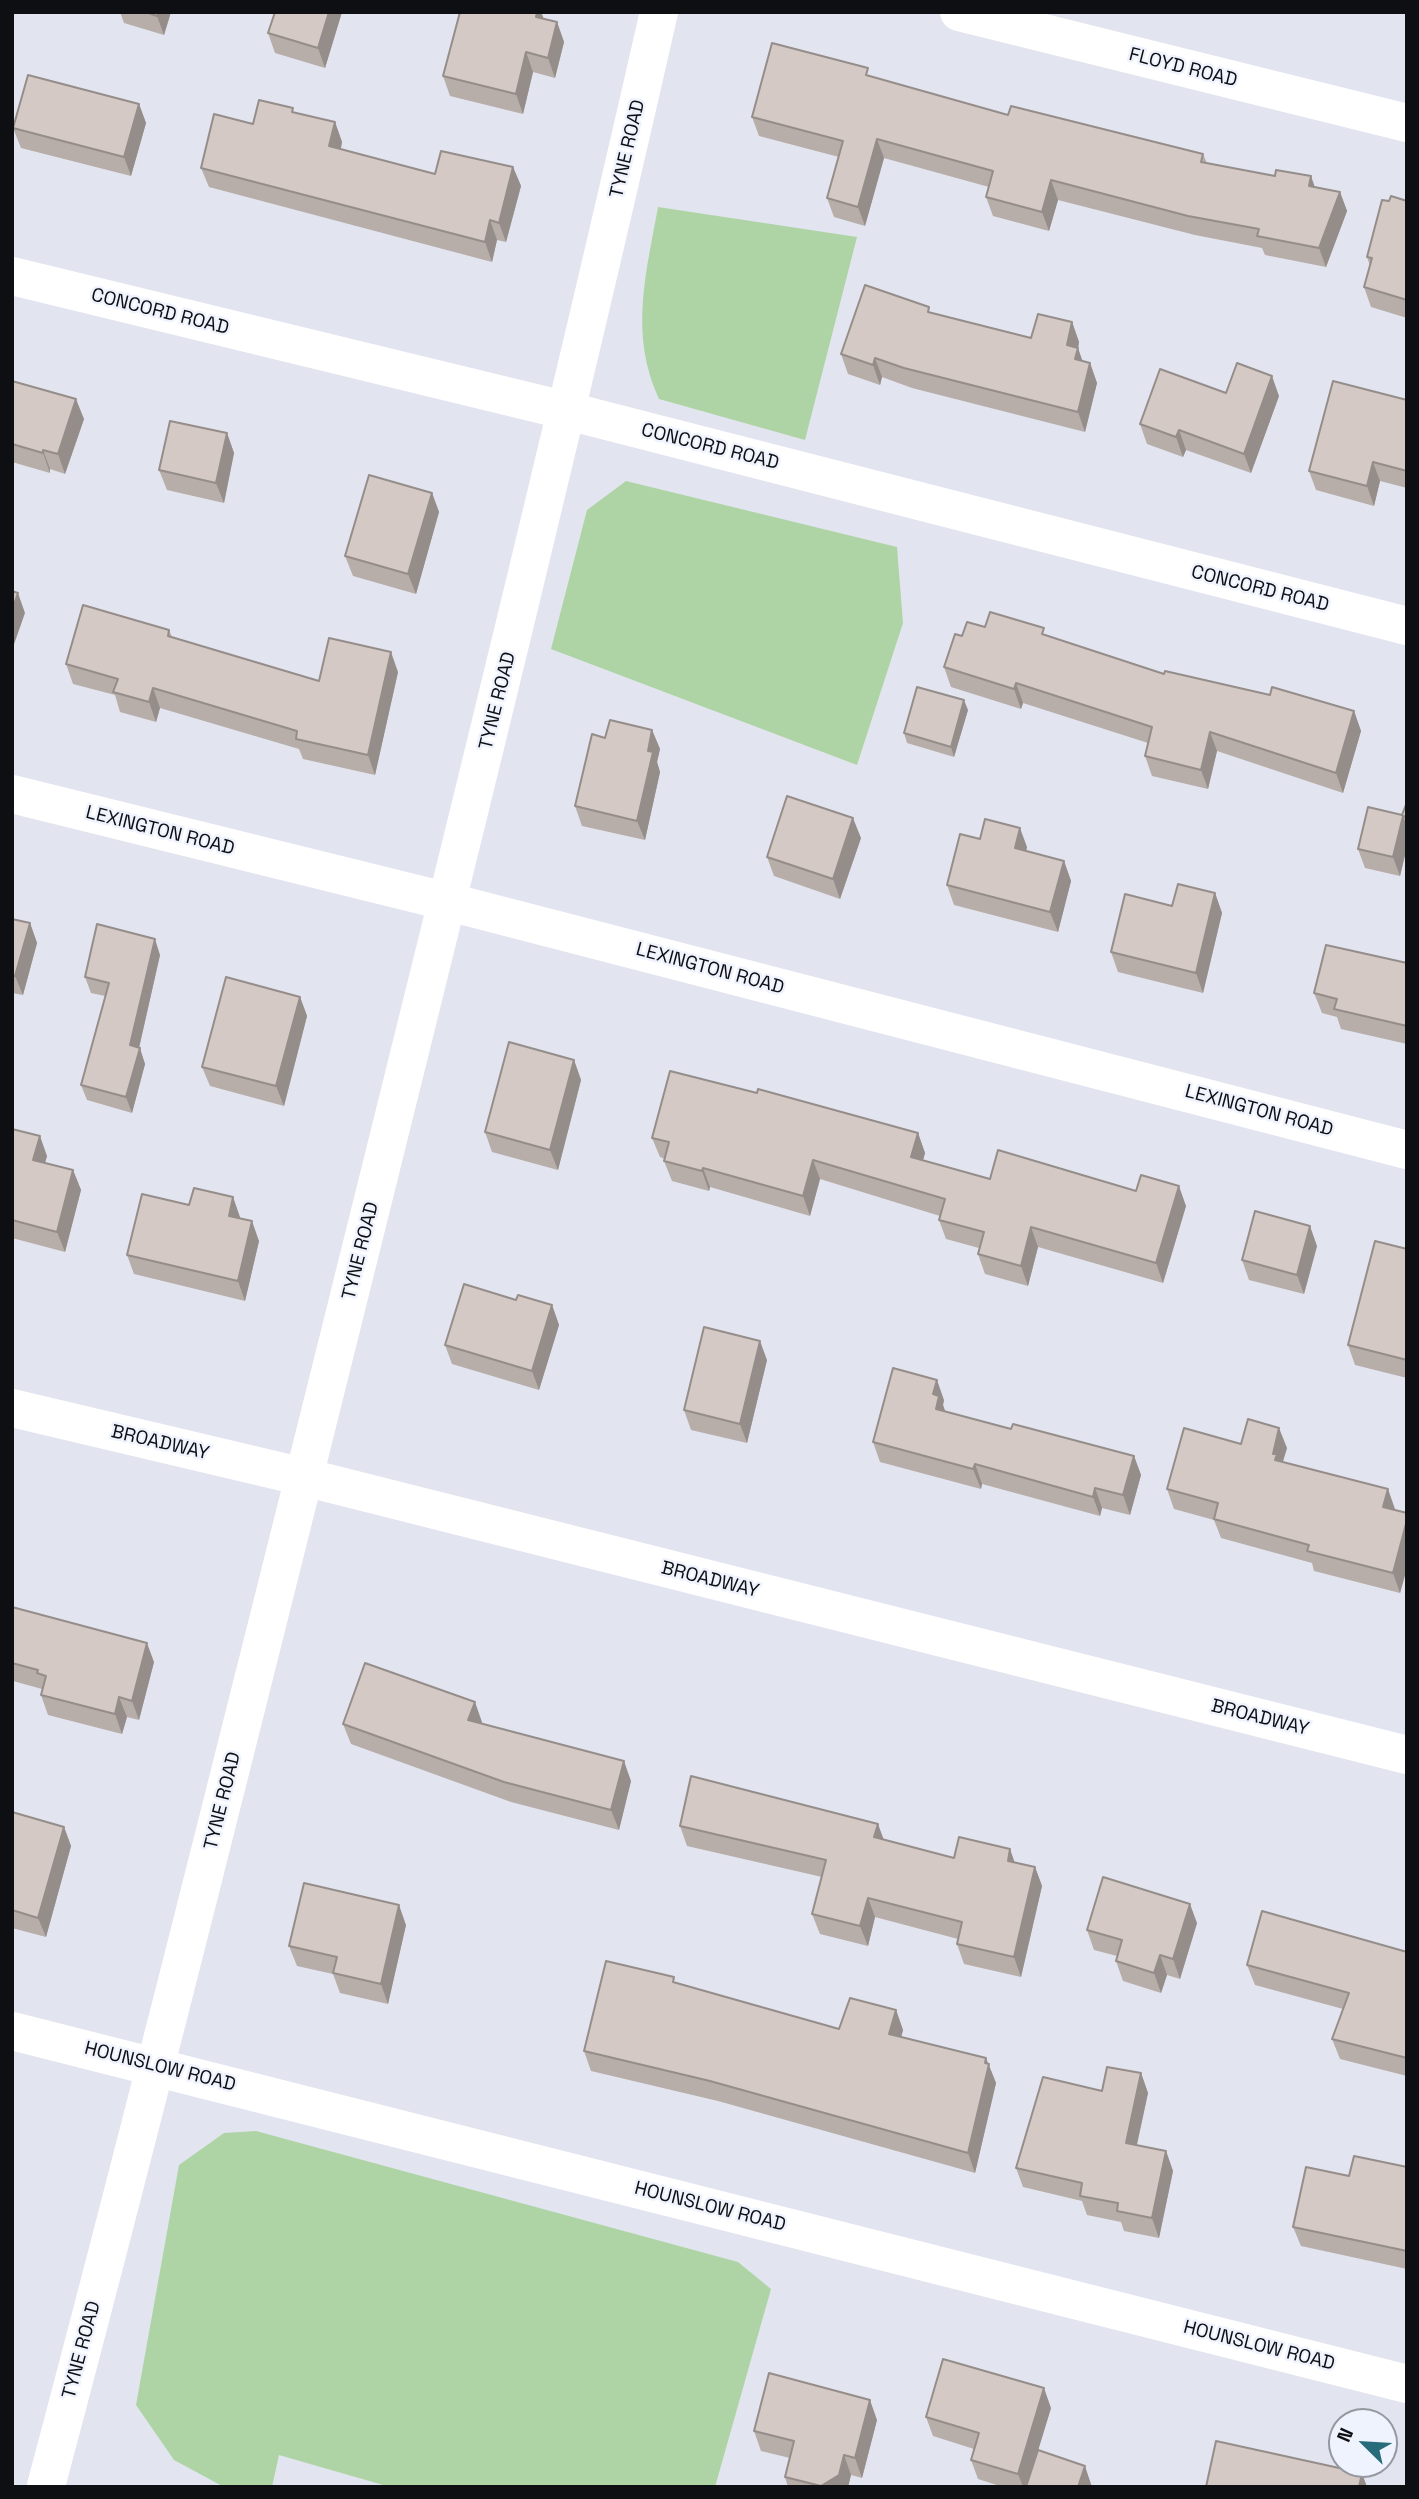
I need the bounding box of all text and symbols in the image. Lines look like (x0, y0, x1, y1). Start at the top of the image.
street label: FLOYD ROAD (1127, 44, 1239, 92)
street label: TYNE ROAD (606, 98, 650, 200)
street label: CONCORD ROAD (89, 284, 231, 340)
street label: CONCORD ROAD (639, 419, 781, 475)
street label: CONCORD ROAD (1189, 561, 1331, 617)
street label: TYNE ROAD (475, 650, 521, 752)
street label: LEXINGTON ROAD (83, 802, 237, 860)
street label: LEXINGTON ROAD (633, 938, 787, 1000)
street label: LEXINGTON ROAD (1182, 1080, 1336, 1142)
street label: TYNE ROAD (338, 1200, 384, 1302)
street label: BROADWAY (109, 1421, 211, 1465)
street label: BROADWAY (659, 1557, 761, 1603)
street label: BROADWAY (1209, 1695, 1311, 1741)
street label: TYNE ROAD (200, 1750, 246, 1852)
street label: HOUNSLOW ROAD (82, 2037, 238, 2097)
street label: HOUNSLOW ROAD (632, 2177, 788, 2237)
street label: TYNE ROAD (58, 2299, 106, 2401)
street label: HOUNSLOW ROAD (1181, 2316, 1337, 2376)
north arrow (1328, 2408, 1398, 2478)
text: N (1331, 2424, 1359, 2446)

